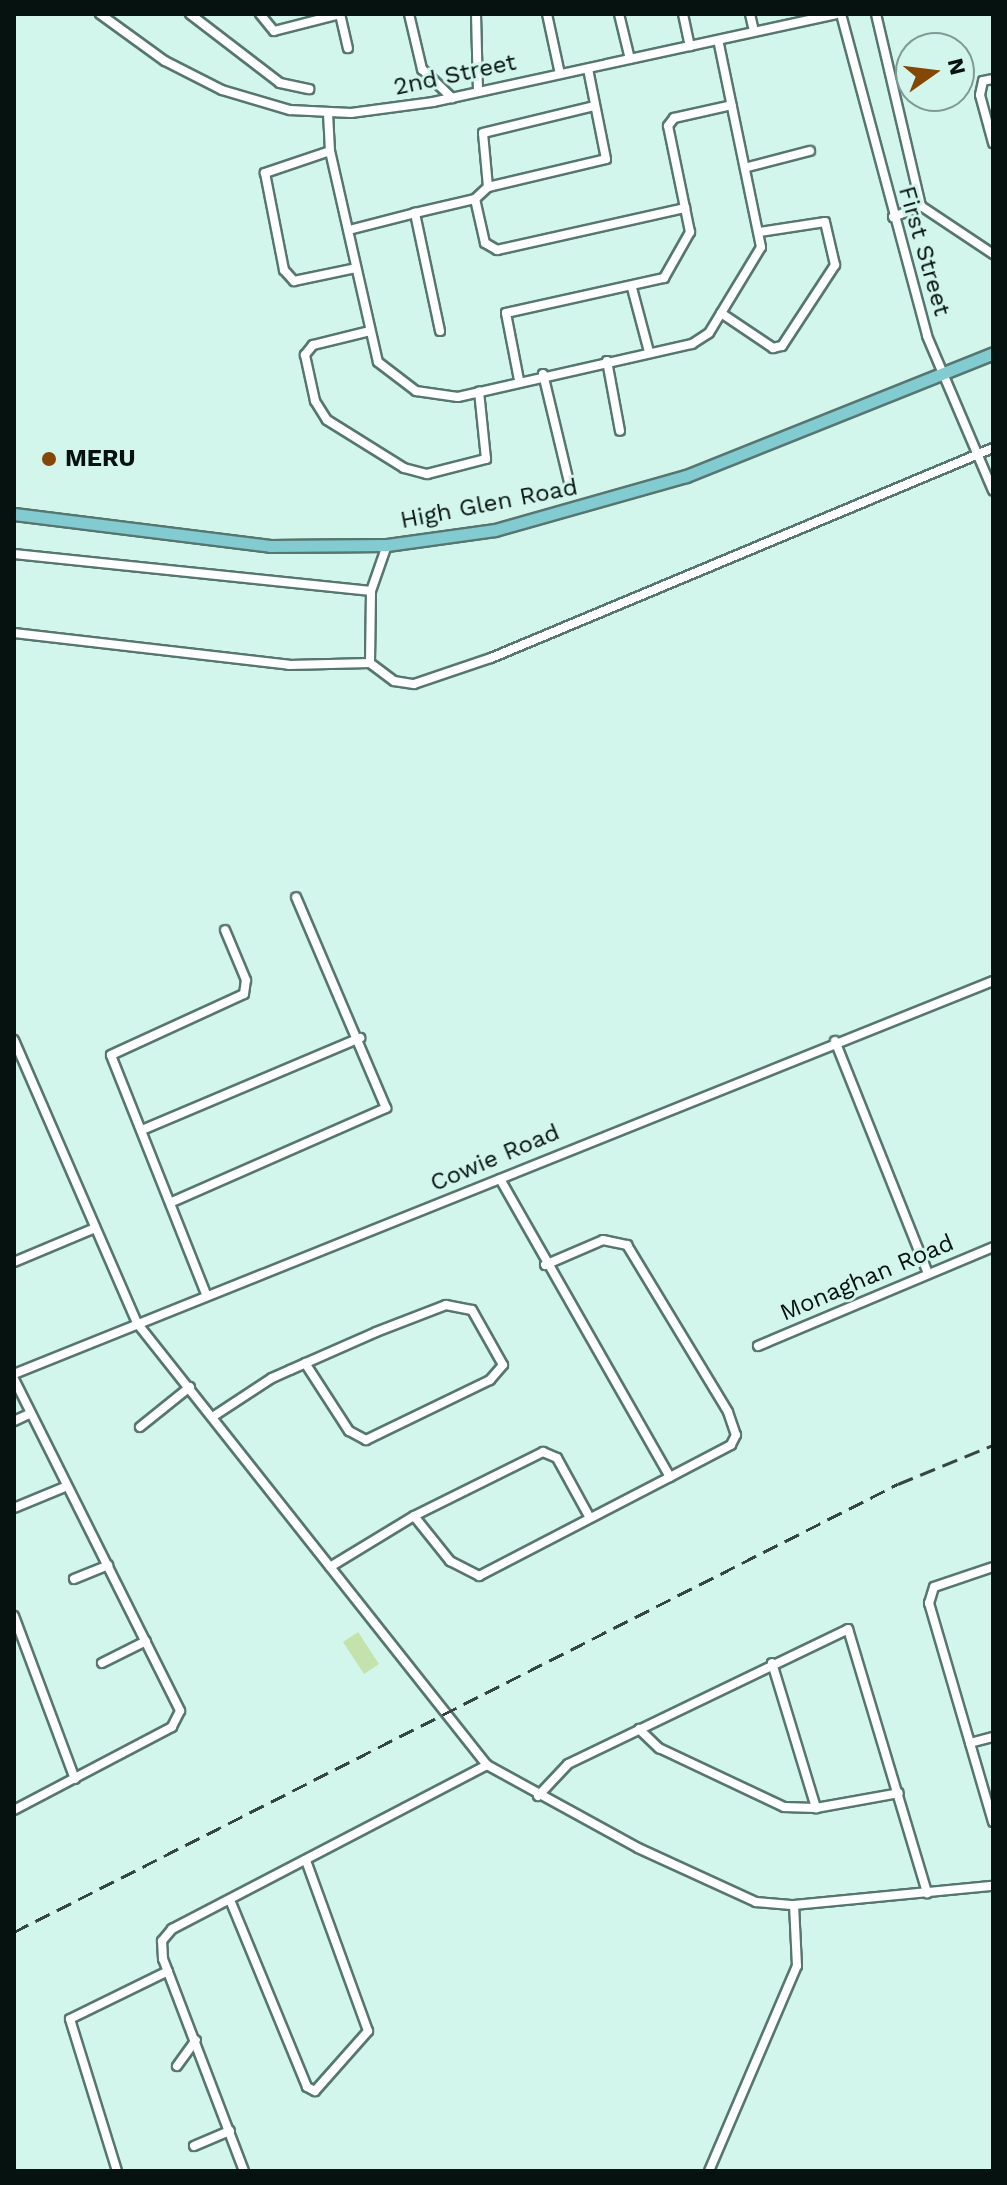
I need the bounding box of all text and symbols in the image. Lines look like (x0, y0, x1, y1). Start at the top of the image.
north arrow (895, 32, 975, 112)
street label: 2nd Street (391, 48, 519, 102)
text: N (943, 56, 971, 77)
street label: First Street (892, 183, 956, 319)
place label: MERU (65, 445, 136, 473)
marker: MERU (40, 450, 58, 468)
street label: High Glen Road (398, 473, 580, 535)
street label: Cowie Road (426, 1118, 564, 1198)
street label: Monaghan Road (776, 1228, 958, 1328)

